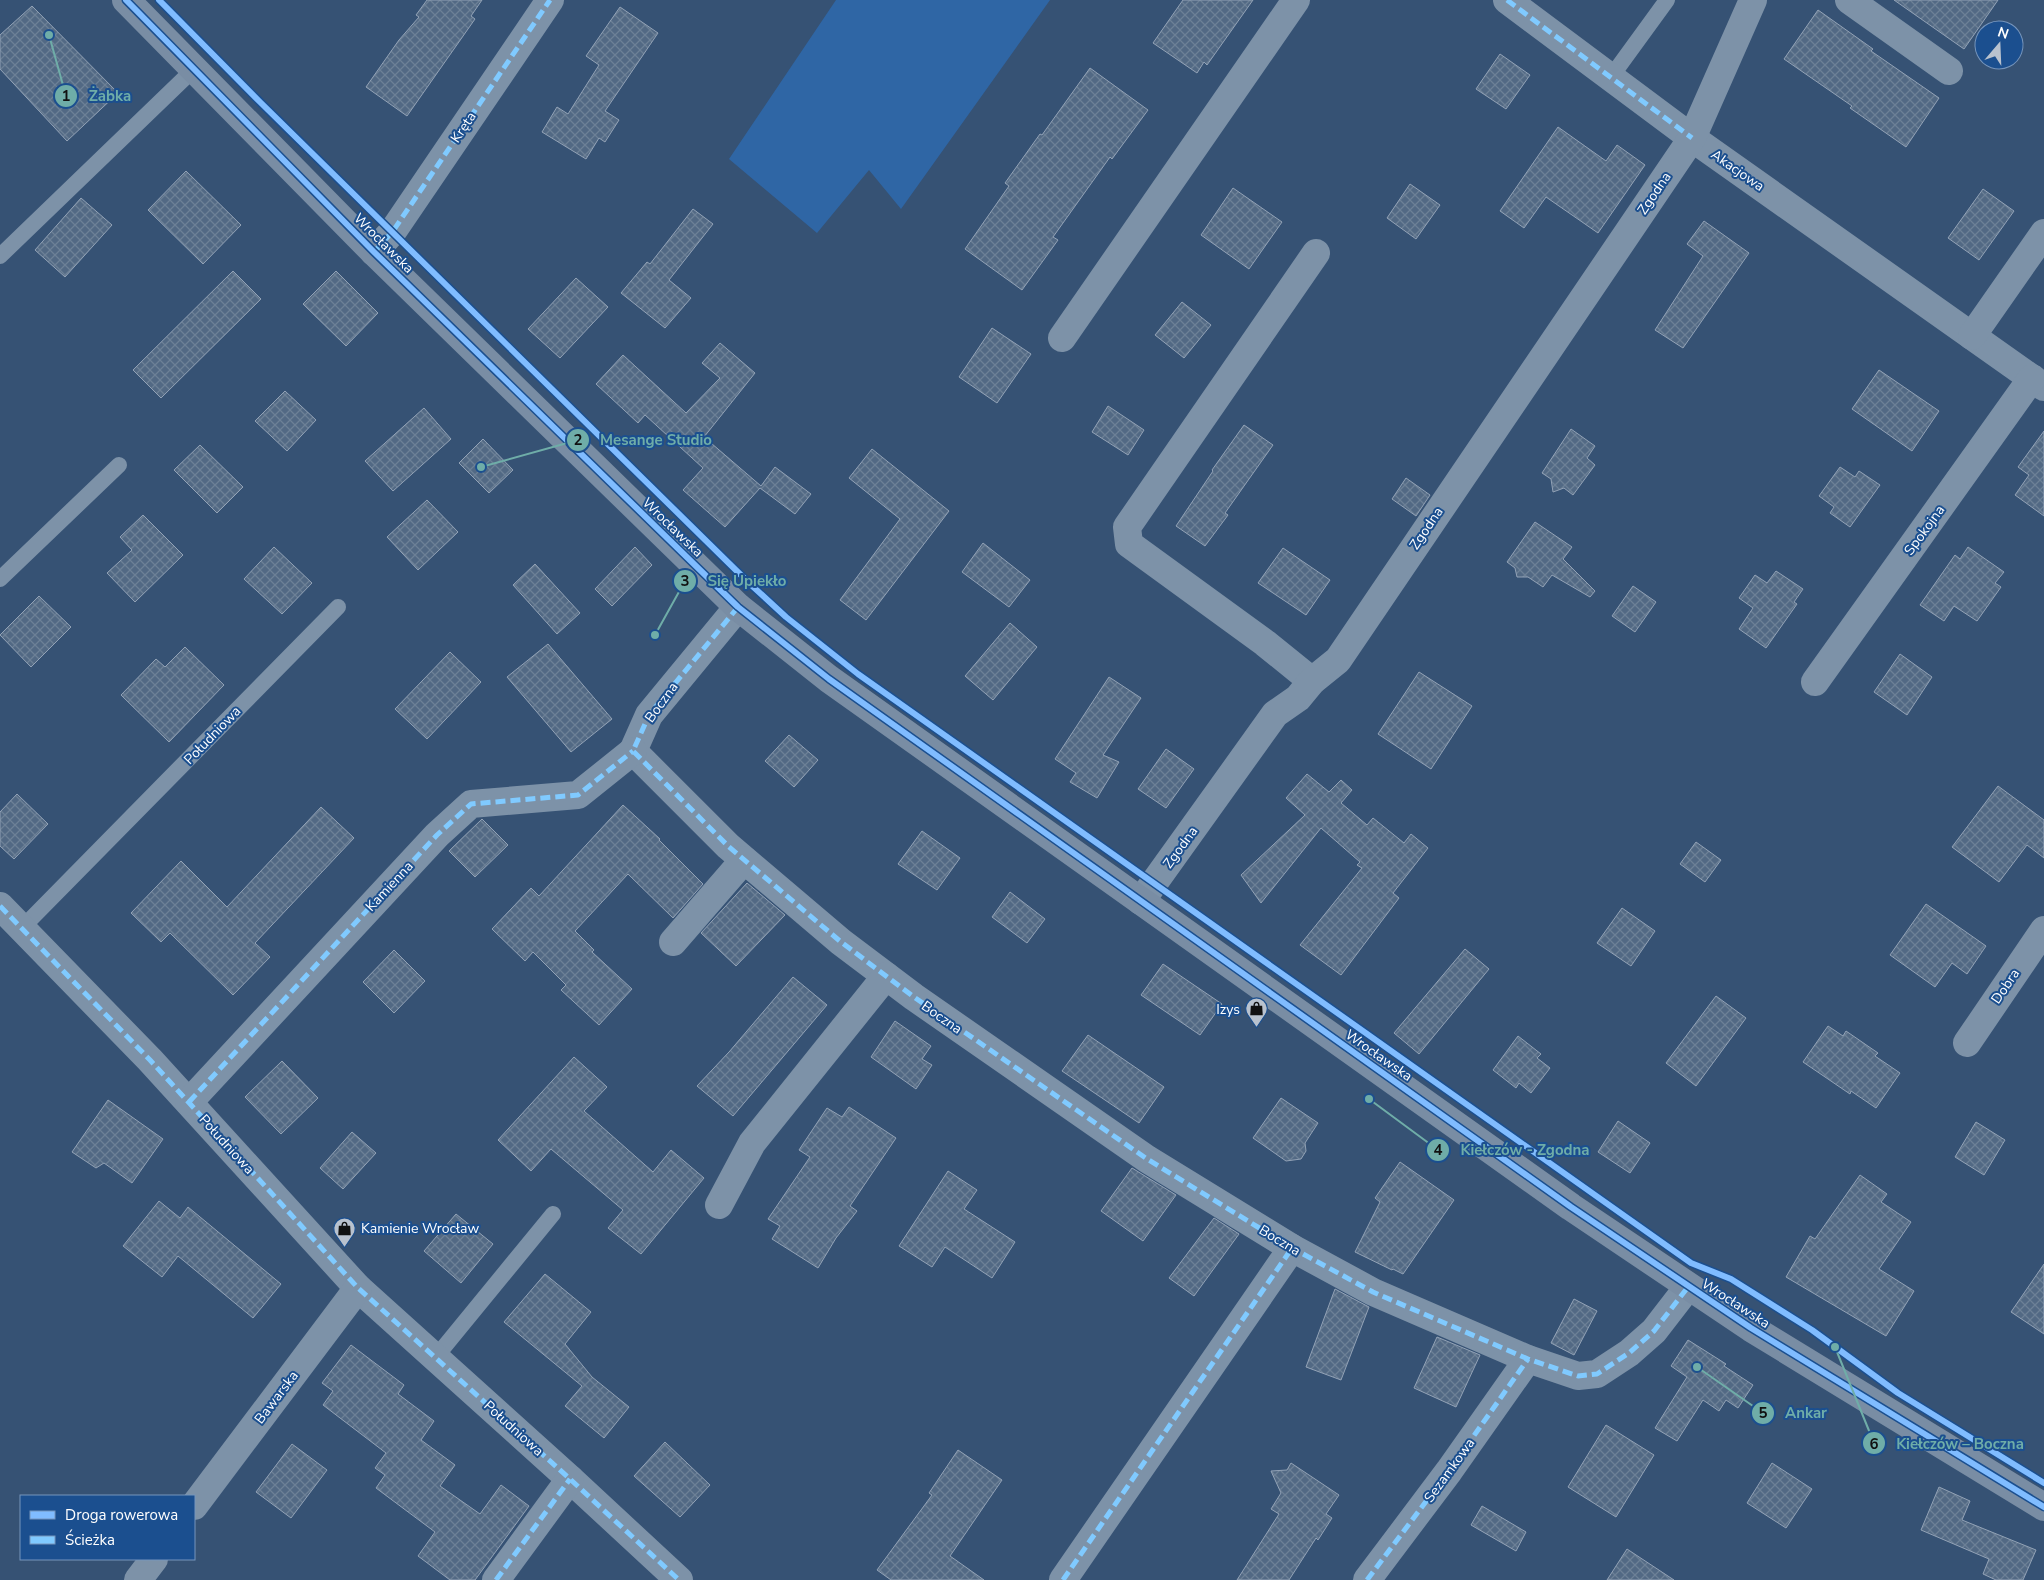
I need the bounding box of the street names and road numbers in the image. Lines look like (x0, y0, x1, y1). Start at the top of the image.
street label: Kręta (446, 108, 481, 146)
street label: Akacjowa (1707, 145, 1768, 196)
street label: Zgodna (1633, 168, 1676, 218)
street label: Wrocławska (349, 209, 418, 278)
street label: Wrocławska (638, 493, 707, 561)
street label: Spokojna (1900, 501, 1949, 559)
street label: Zgodna (1405, 503, 1448, 553)
street label: Boczna (640, 678, 682, 726)
street label: Południowa (180, 702, 245, 769)
street label: Zgodna (1159, 822, 1202, 872)
street label: Kamienna (361, 857, 418, 916)
street label: Dobra (1987, 965, 2024, 1008)
street label: Boczna (918, 997, 966, 1038)
street label: Wrocławska (1341, 1025, 1416, 1086)
street label: Południowa (195, 1110, 259, 1178)
street label: Boczna (1255, 1221, 1304, 1260)
street label: Wrocławska (1698, 1274, 1774, 1333)
street label: Bawarska (250, 1367, 303, 1428)
street label: Południowa (480, 1396, 548, 1460)
street label: Sezamkowa (1420, 1434, 1479, 1506)

